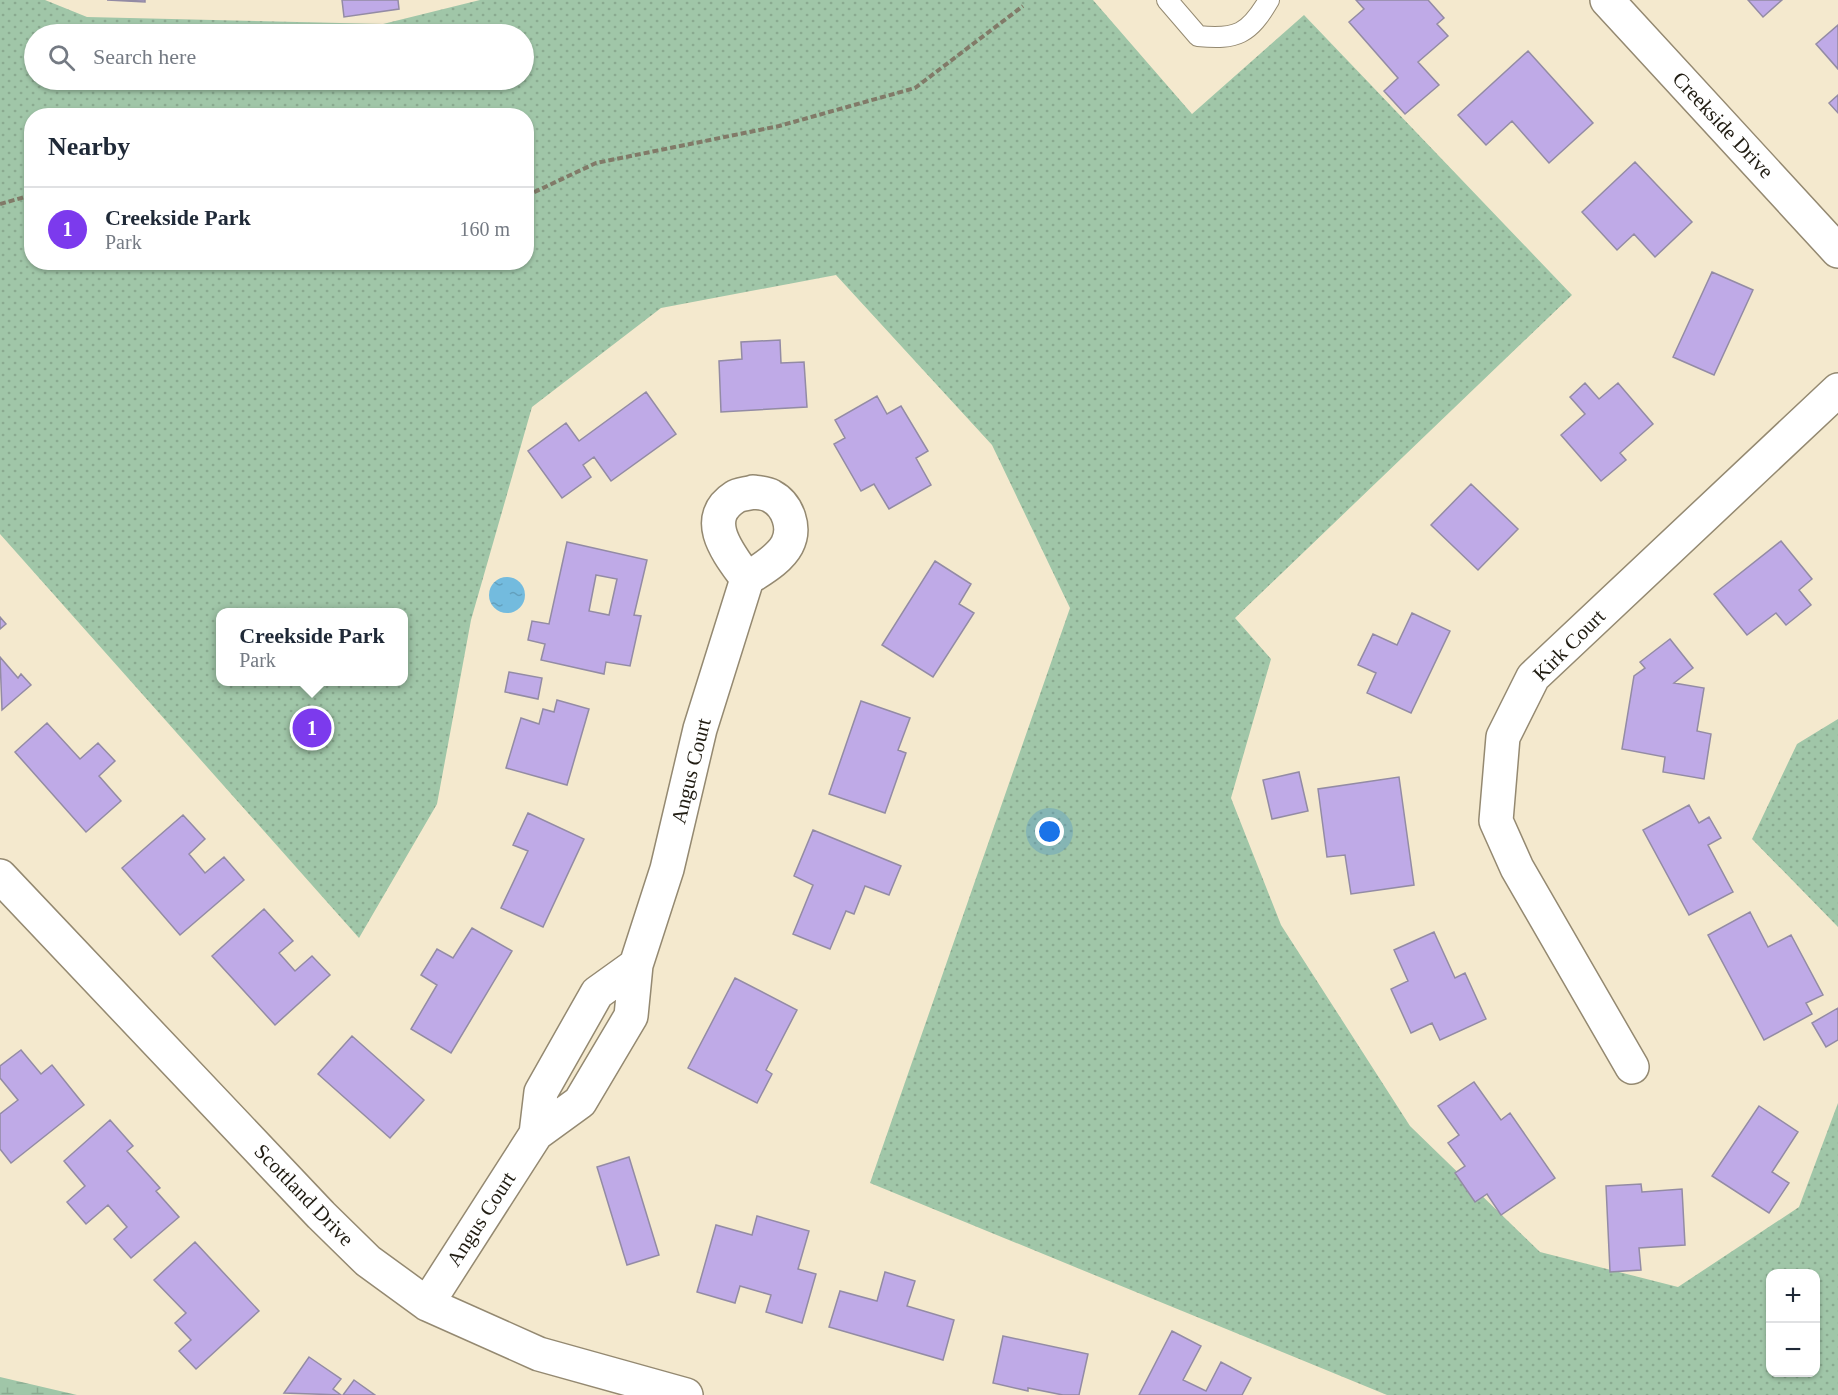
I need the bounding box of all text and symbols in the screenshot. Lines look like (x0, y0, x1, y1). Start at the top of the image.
search box (24, 24, 534, 90)
icon: search (45, 41, 78, 74)
text: Search here (93, 44, 196, 69)
street label: Creekside Drive (1667, 67, 1779, 183)
text: Nearby (48, 132, 130, 161)
text: Creekside Park (105, 205, 251, 230)
text: 1 (63, 218, 73, 240)
text: 160 m (459, 218, 510, 240)
text: Park (105, 231, 142, 253)
street label: Kirk Court (1528, 604, 1610, 686)
popup (216, 608, 408, 686)
text: Creekside Park (239, 623, 385, 648)
text: Park (239, 649, 276, 671)
pin: 1 (292, 706, 332, 750)
street label: Angus Court (666, 716, 716, 826)
your location (1035, 817, 1064, 846)
street label: Scottland Drive (249, 1139, 359, 1251)
street label: Angus Court (442, 1167, 521, 1271)
map controls (1766, 1269, 1820, 1377)
button: + (1766, 1269, 1820, 1323)
button: − (1766, 1323, 1820, 1377)

